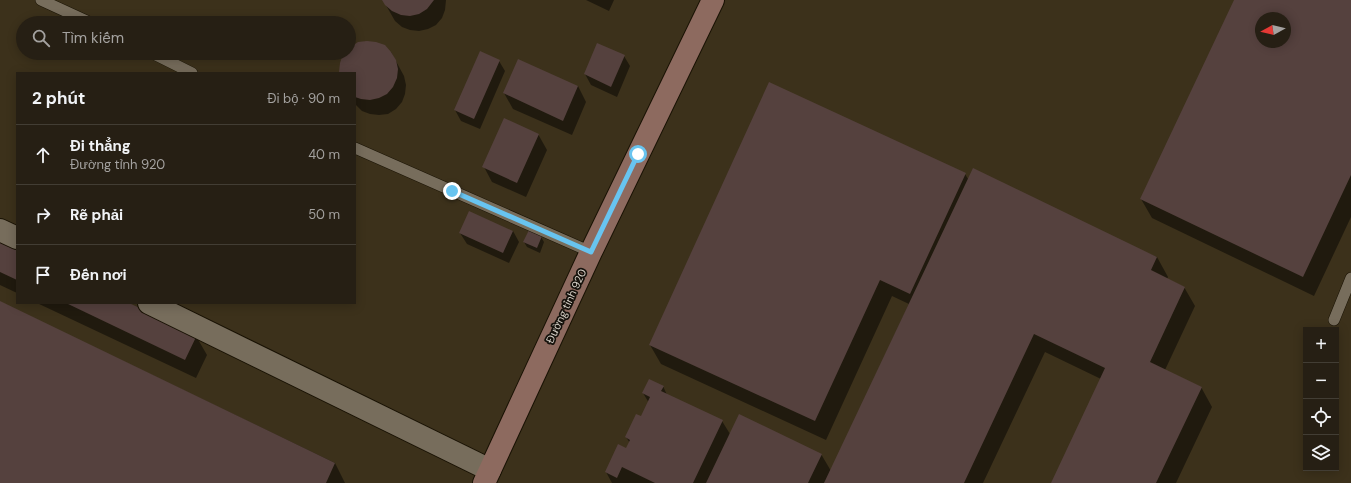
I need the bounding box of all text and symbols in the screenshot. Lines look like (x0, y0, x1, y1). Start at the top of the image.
north arrow (1255, 12, 1291, 48)
search box (16, 16, 356, 60)
icon: search (30, 27, 52, 49)
text: Tìm kiếm (62, 28, 124, 48)
text: 2 phút (32, 87, 85, 109)
text: Đi bộ · 90 m (267, 90, 340, 107)
text: Đi thẳng (70, 136, 131, 156)
icon: ahead (32, 144, 54, 166)
route start (629, 145, 647, 163)
text: 40 m (308, 146, 340, 163)
text: Đường tỉnh 920 (70, 156, 165, 173)
route end (443, 182, 461, 200)
icon: right (32, 204, 54, 226)
text: Rẽ phải (70, 205, 123, 225)
text: 50 m (308, 206, 340, 223)
icon: arrive (32, 264, 54, 286)
text: Đến nơi (70, 265, 127, 285)
street label: Đường tỉnh 920 (543, 267, 589, 345)
map controls (1303, 327, 1339, 471)
button: + (1303, 327, 1339, 363)
button: − (1303, 363, 1339, 399)
button: locate (1303, 399, 1339, 435)
button: layers (1303, 435, 1339, 471)

